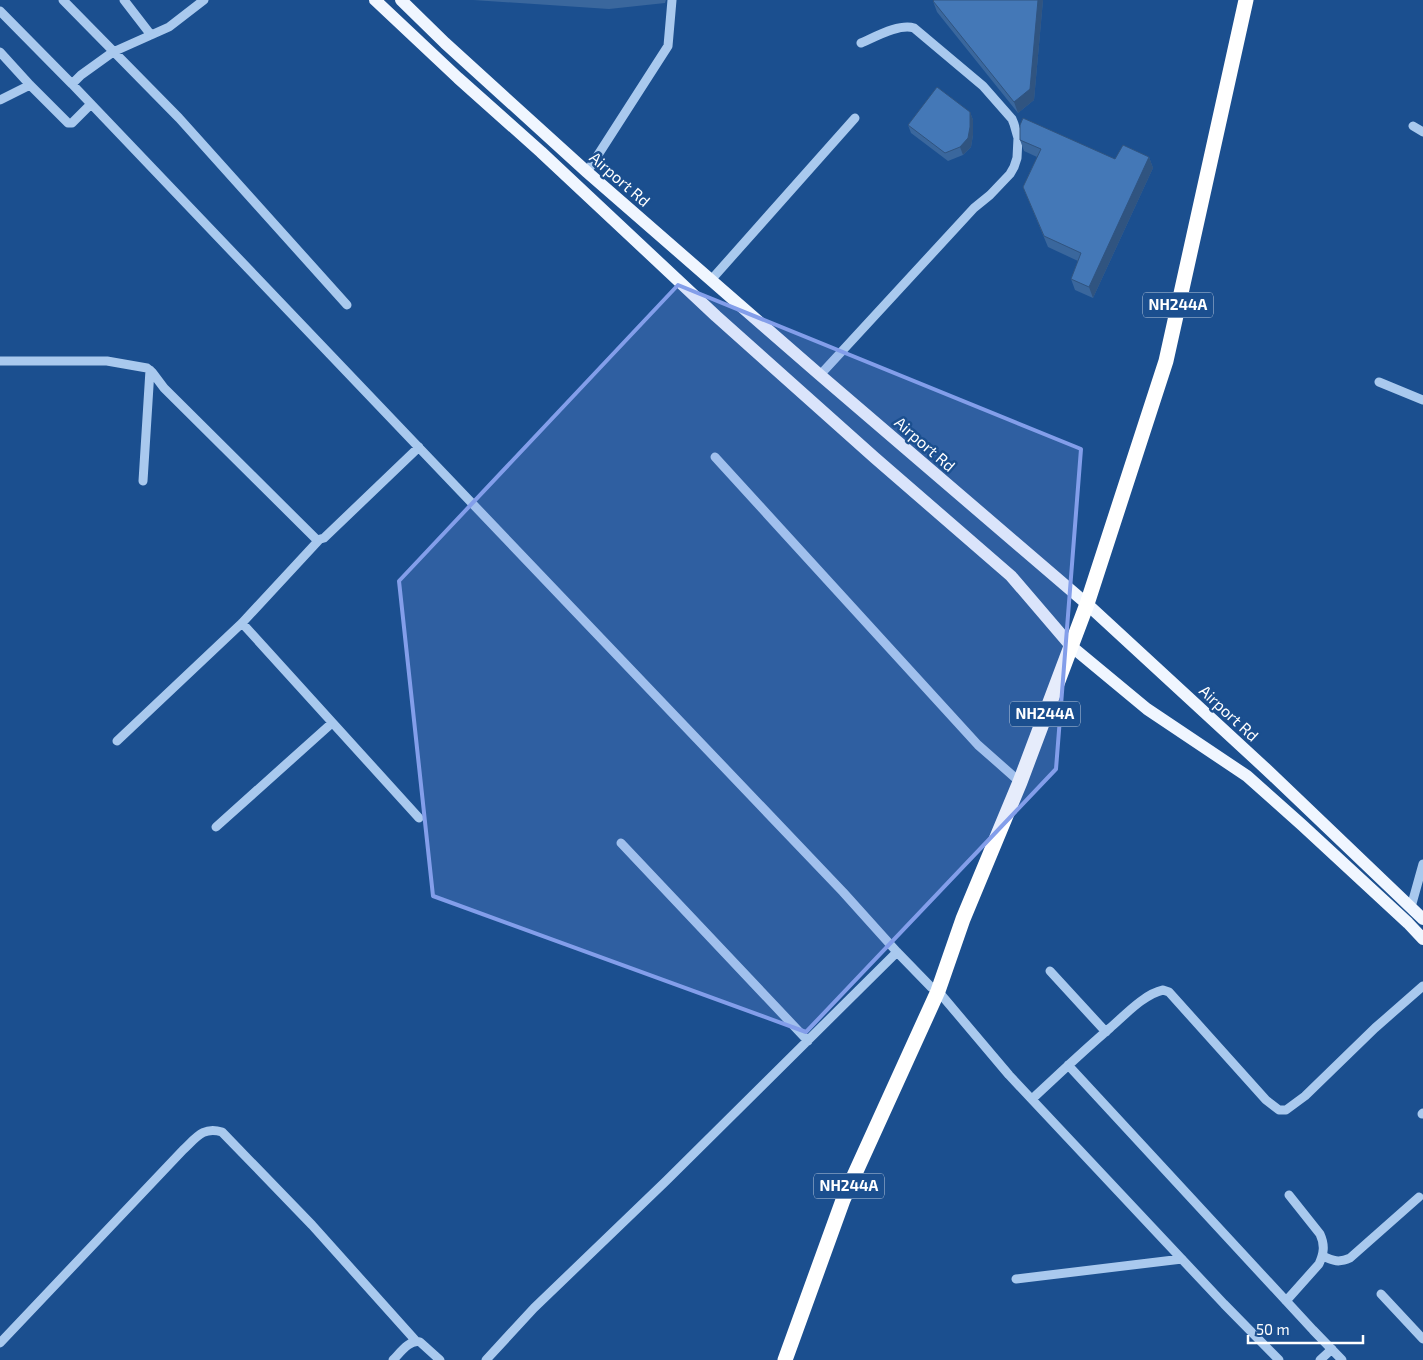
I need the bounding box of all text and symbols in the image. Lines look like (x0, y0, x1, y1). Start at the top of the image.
street label: Airport Rd (586, 147, 654, 210)
road number: NH244A (1143, 292, 1213, 318)
street label: Airport Rd (891, 412, 959, 475)
street label: Airport Rd (1196, 681, 1263, 745)
road number: NH244A (1010, 702, 1080, 726)
road number: NH244A (814, 1174, 884, 1198)
scale bar (1248, 1312, 1363, 1344)
text: 50 m (1256, 1320, 1290, 1338)

